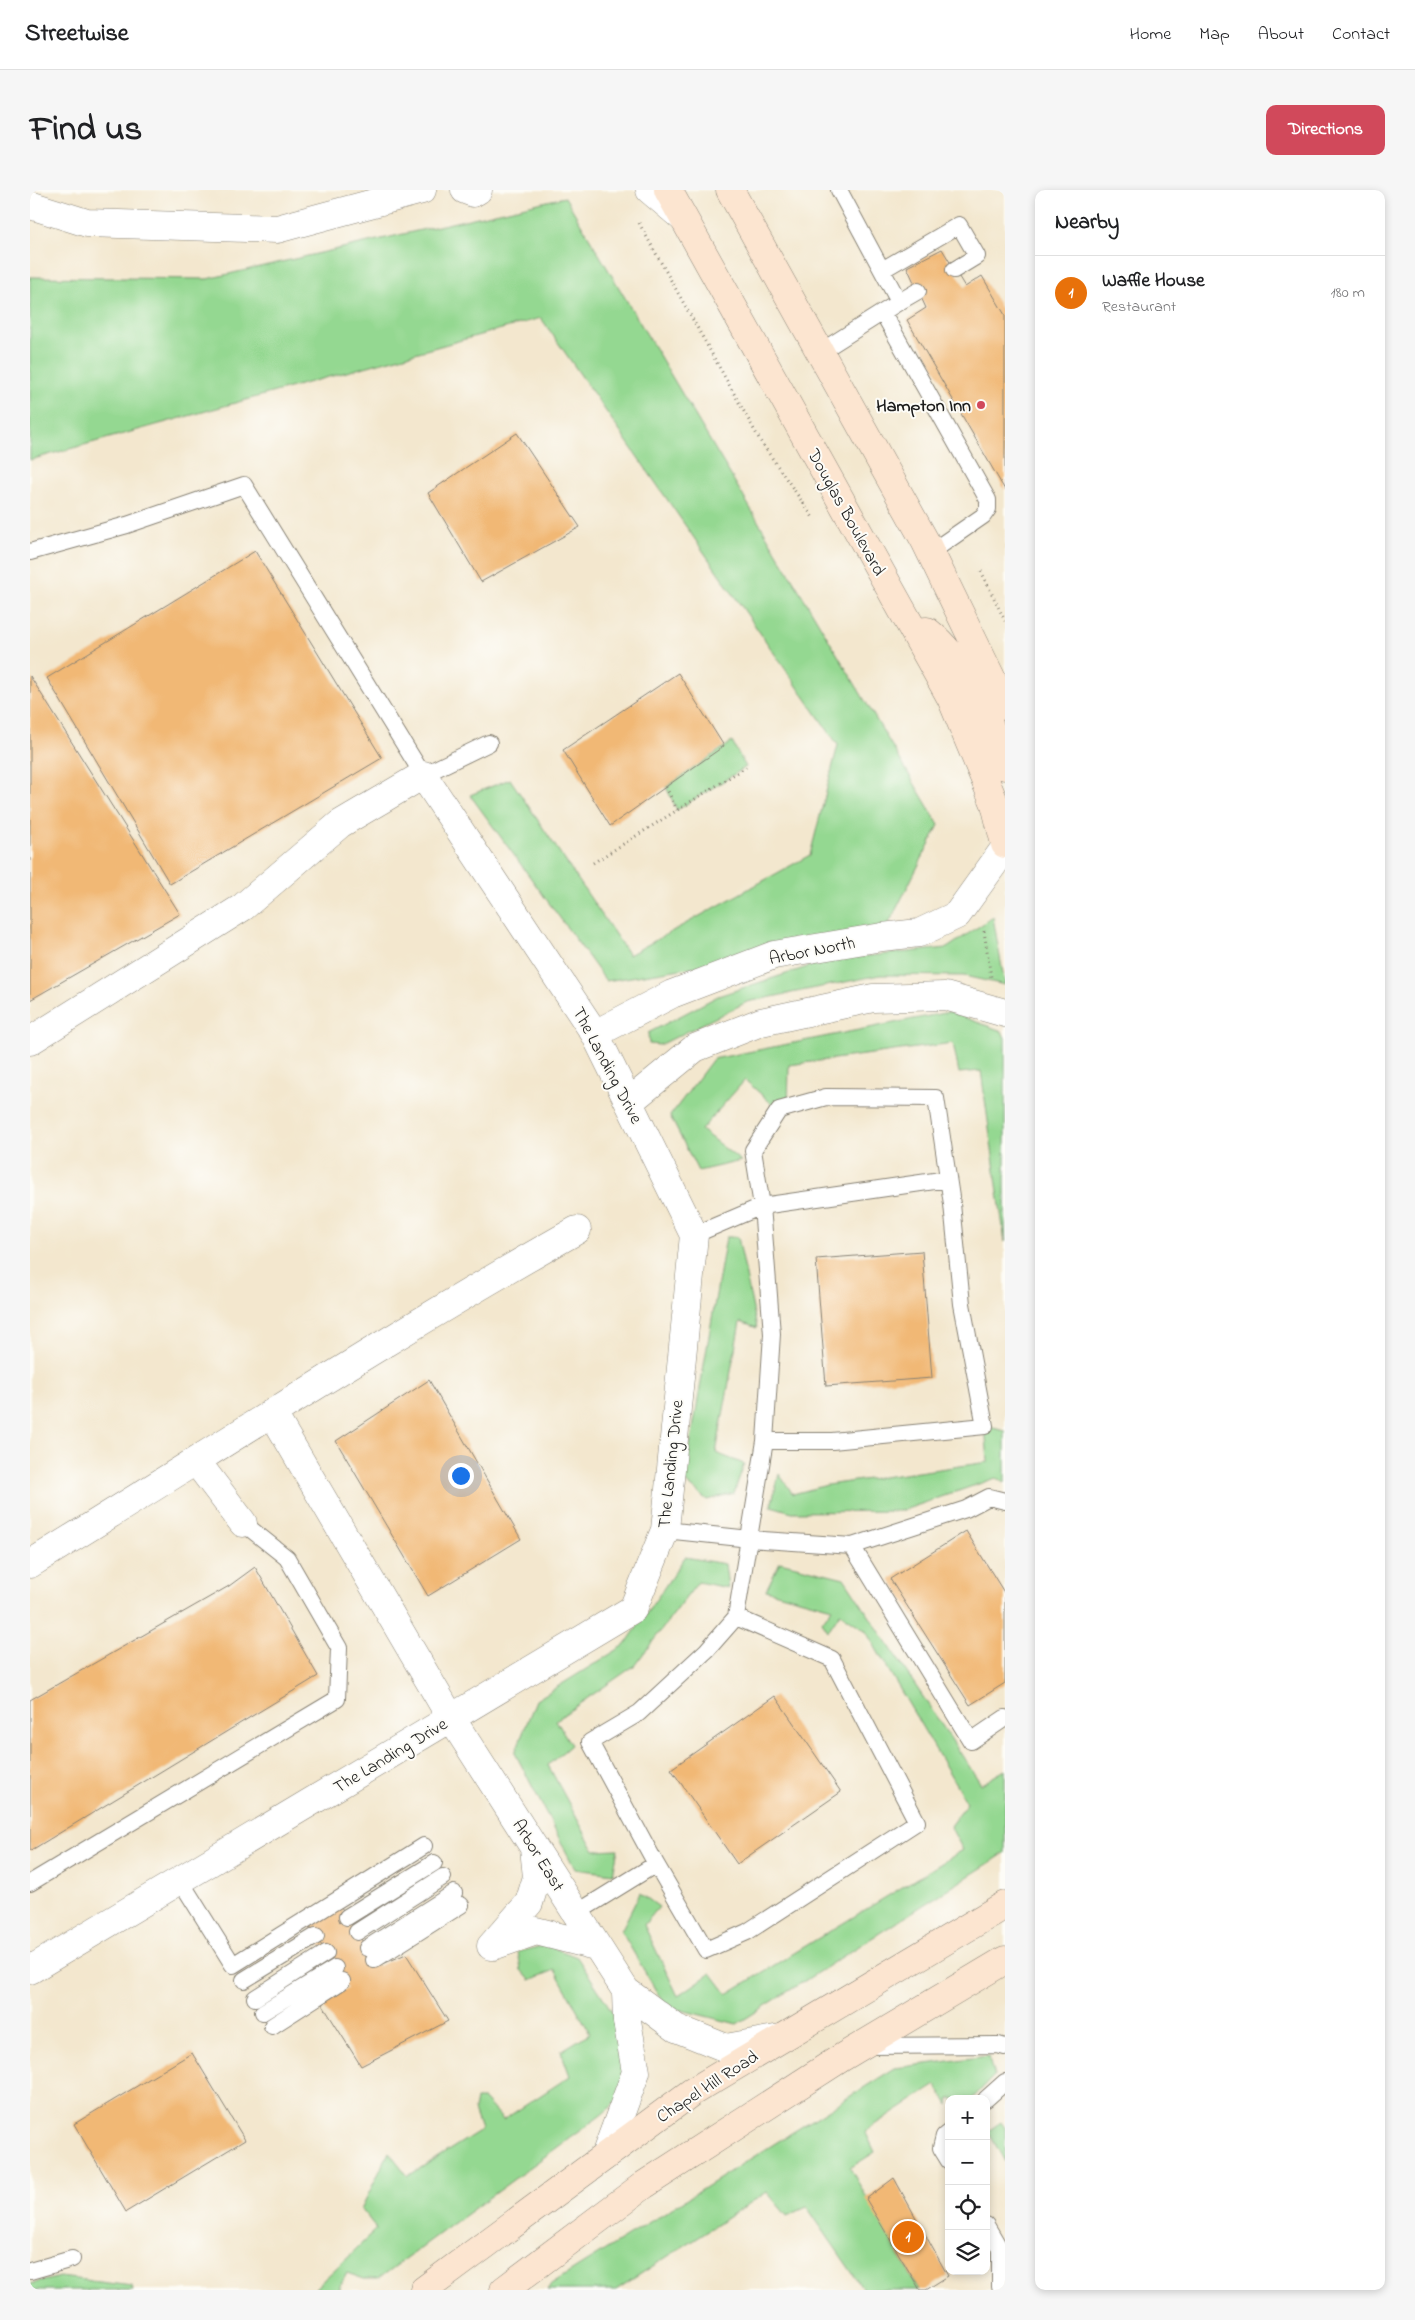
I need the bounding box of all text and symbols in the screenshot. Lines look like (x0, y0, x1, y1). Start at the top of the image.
text: Streetwise (25, 17, 129, 52)
text: Home (1130, 22, 1171, 48)
text: Map (1199, 22, 1230, 48)
text: About (1258, 22, 1304, 48)
text: Contact (1332, 22, 1390, 48)
text: Find us (30, 105, 142, 156)
button: Directions (1266, 105, 1385, 155)
text: Nearby (1055, 208, 1119, 238)
text: Waffle House (1102, 268, 1205, 295)
text: 1 (1068, 281, 1074, 305)
text: 180 m (1331, 281, 1365, 305)
text: Restaurant (1102, 295, 1176, 319)
place label: Hampton Inn (876, 394, 971, 420)
marker: Hampton Inn (975, 399, 987, 411)
street label: Douglas Boulevard (798, 444, 891, 582)
street label: Arbor North (767, 931, 858, 973)
street label: The Landing Drive (564, 1003, 648, 1130)
street label: The Landing Drive (652, 1398, 693, 1530)
your location (448, 1463, 474, 1489)
street label: The Landing Drive (329, 1712, 454, 1802)
street label: Arbor East (505, 1815, 570, 1897)
street label: Chapel Hill Road (652, 2045, 764, 2130)
map controls (945, 2095, 990, 2275)
button: + (945, 2095, 990, 2140)
button: − (945, 2140, 990, 2185)
button: locate (945, 2185, 990, 2230)
pin: 1 (892, 2218, 924, 2256)
button: layers (945, 2230, 990, 2275)

